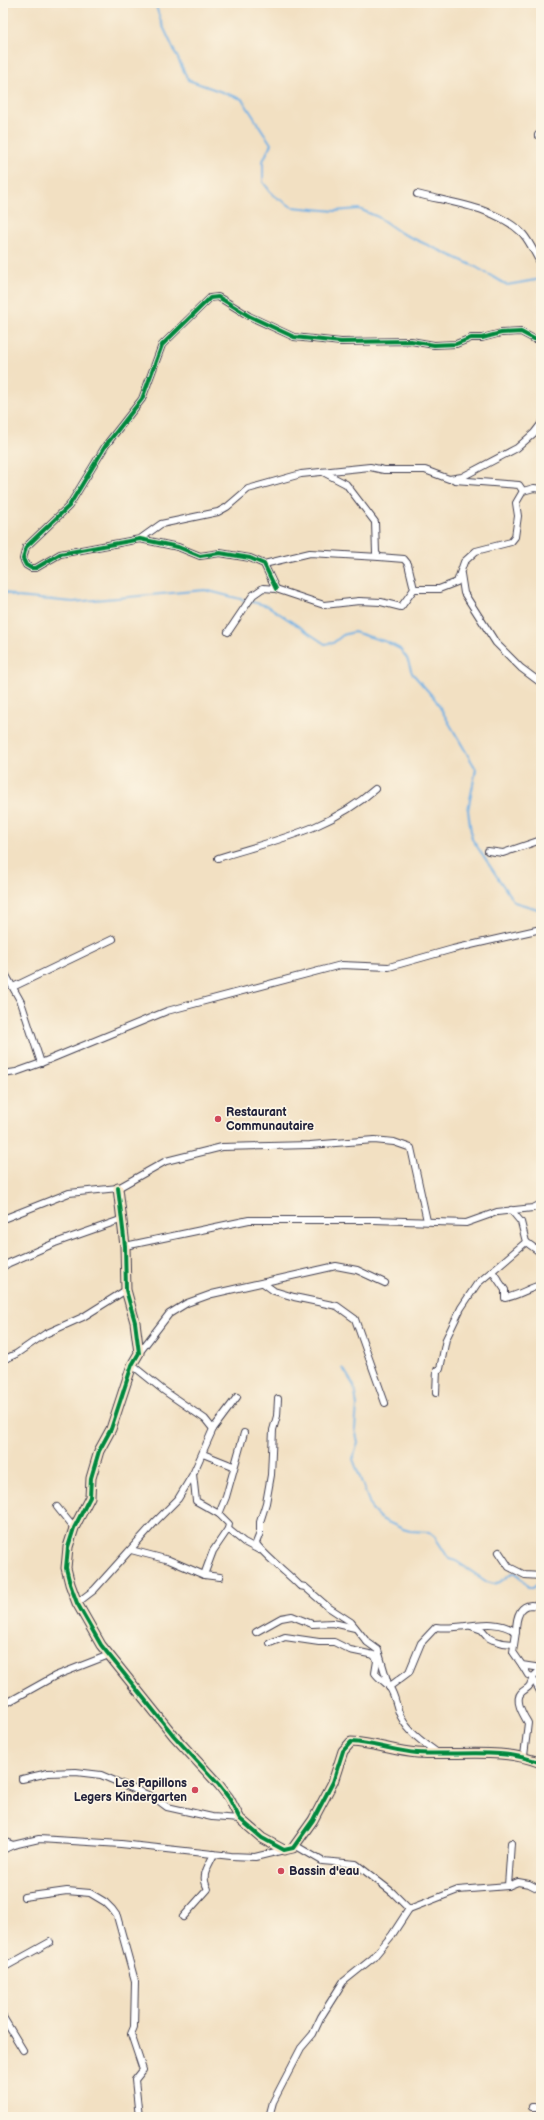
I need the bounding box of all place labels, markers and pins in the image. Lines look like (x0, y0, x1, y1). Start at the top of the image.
place label: Restaurant Communautaire (226, 1105, 314, 1134)
marker: Restaurant Communautaire (213, 1114, 223, 1124)
place label: Les Papillons Legers Kindergarten (74, 1776, 187, 1805)
marker: Les Papillons Legers Kindergarten (190, 1785, 200, 1795)
place label: Bassin d'eau (289, 1864, 360, 1879)
marker: Bassin d'eau (276, 1866, 286, 1876)

